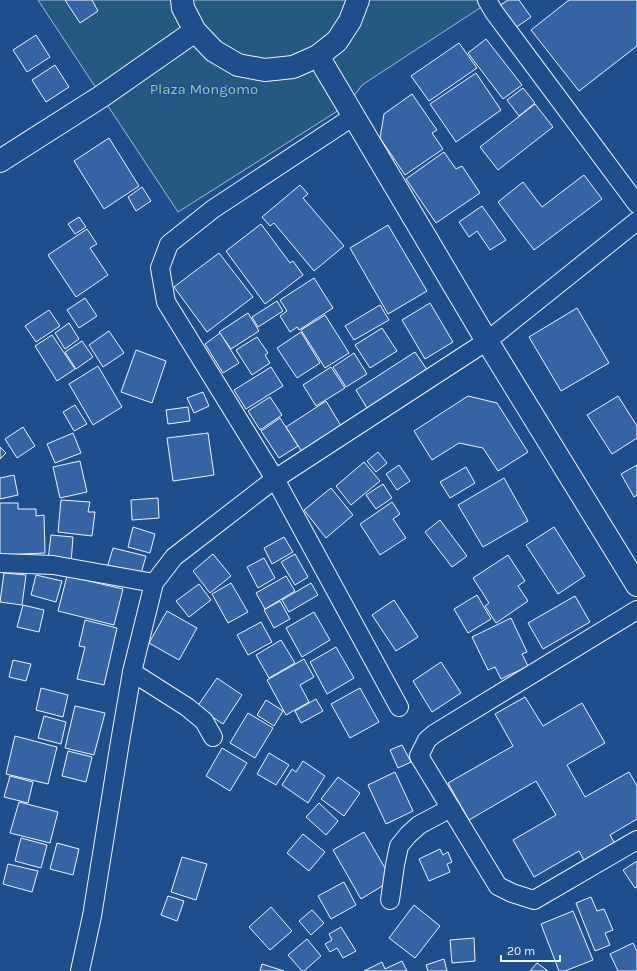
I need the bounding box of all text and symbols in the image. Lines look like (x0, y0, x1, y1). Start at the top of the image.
park label: Plaza Mongomo (150, 80, 258, 98)
scale bar (501, 937, 560, 963)
text: 20 m (507, 944, 535, 958)

